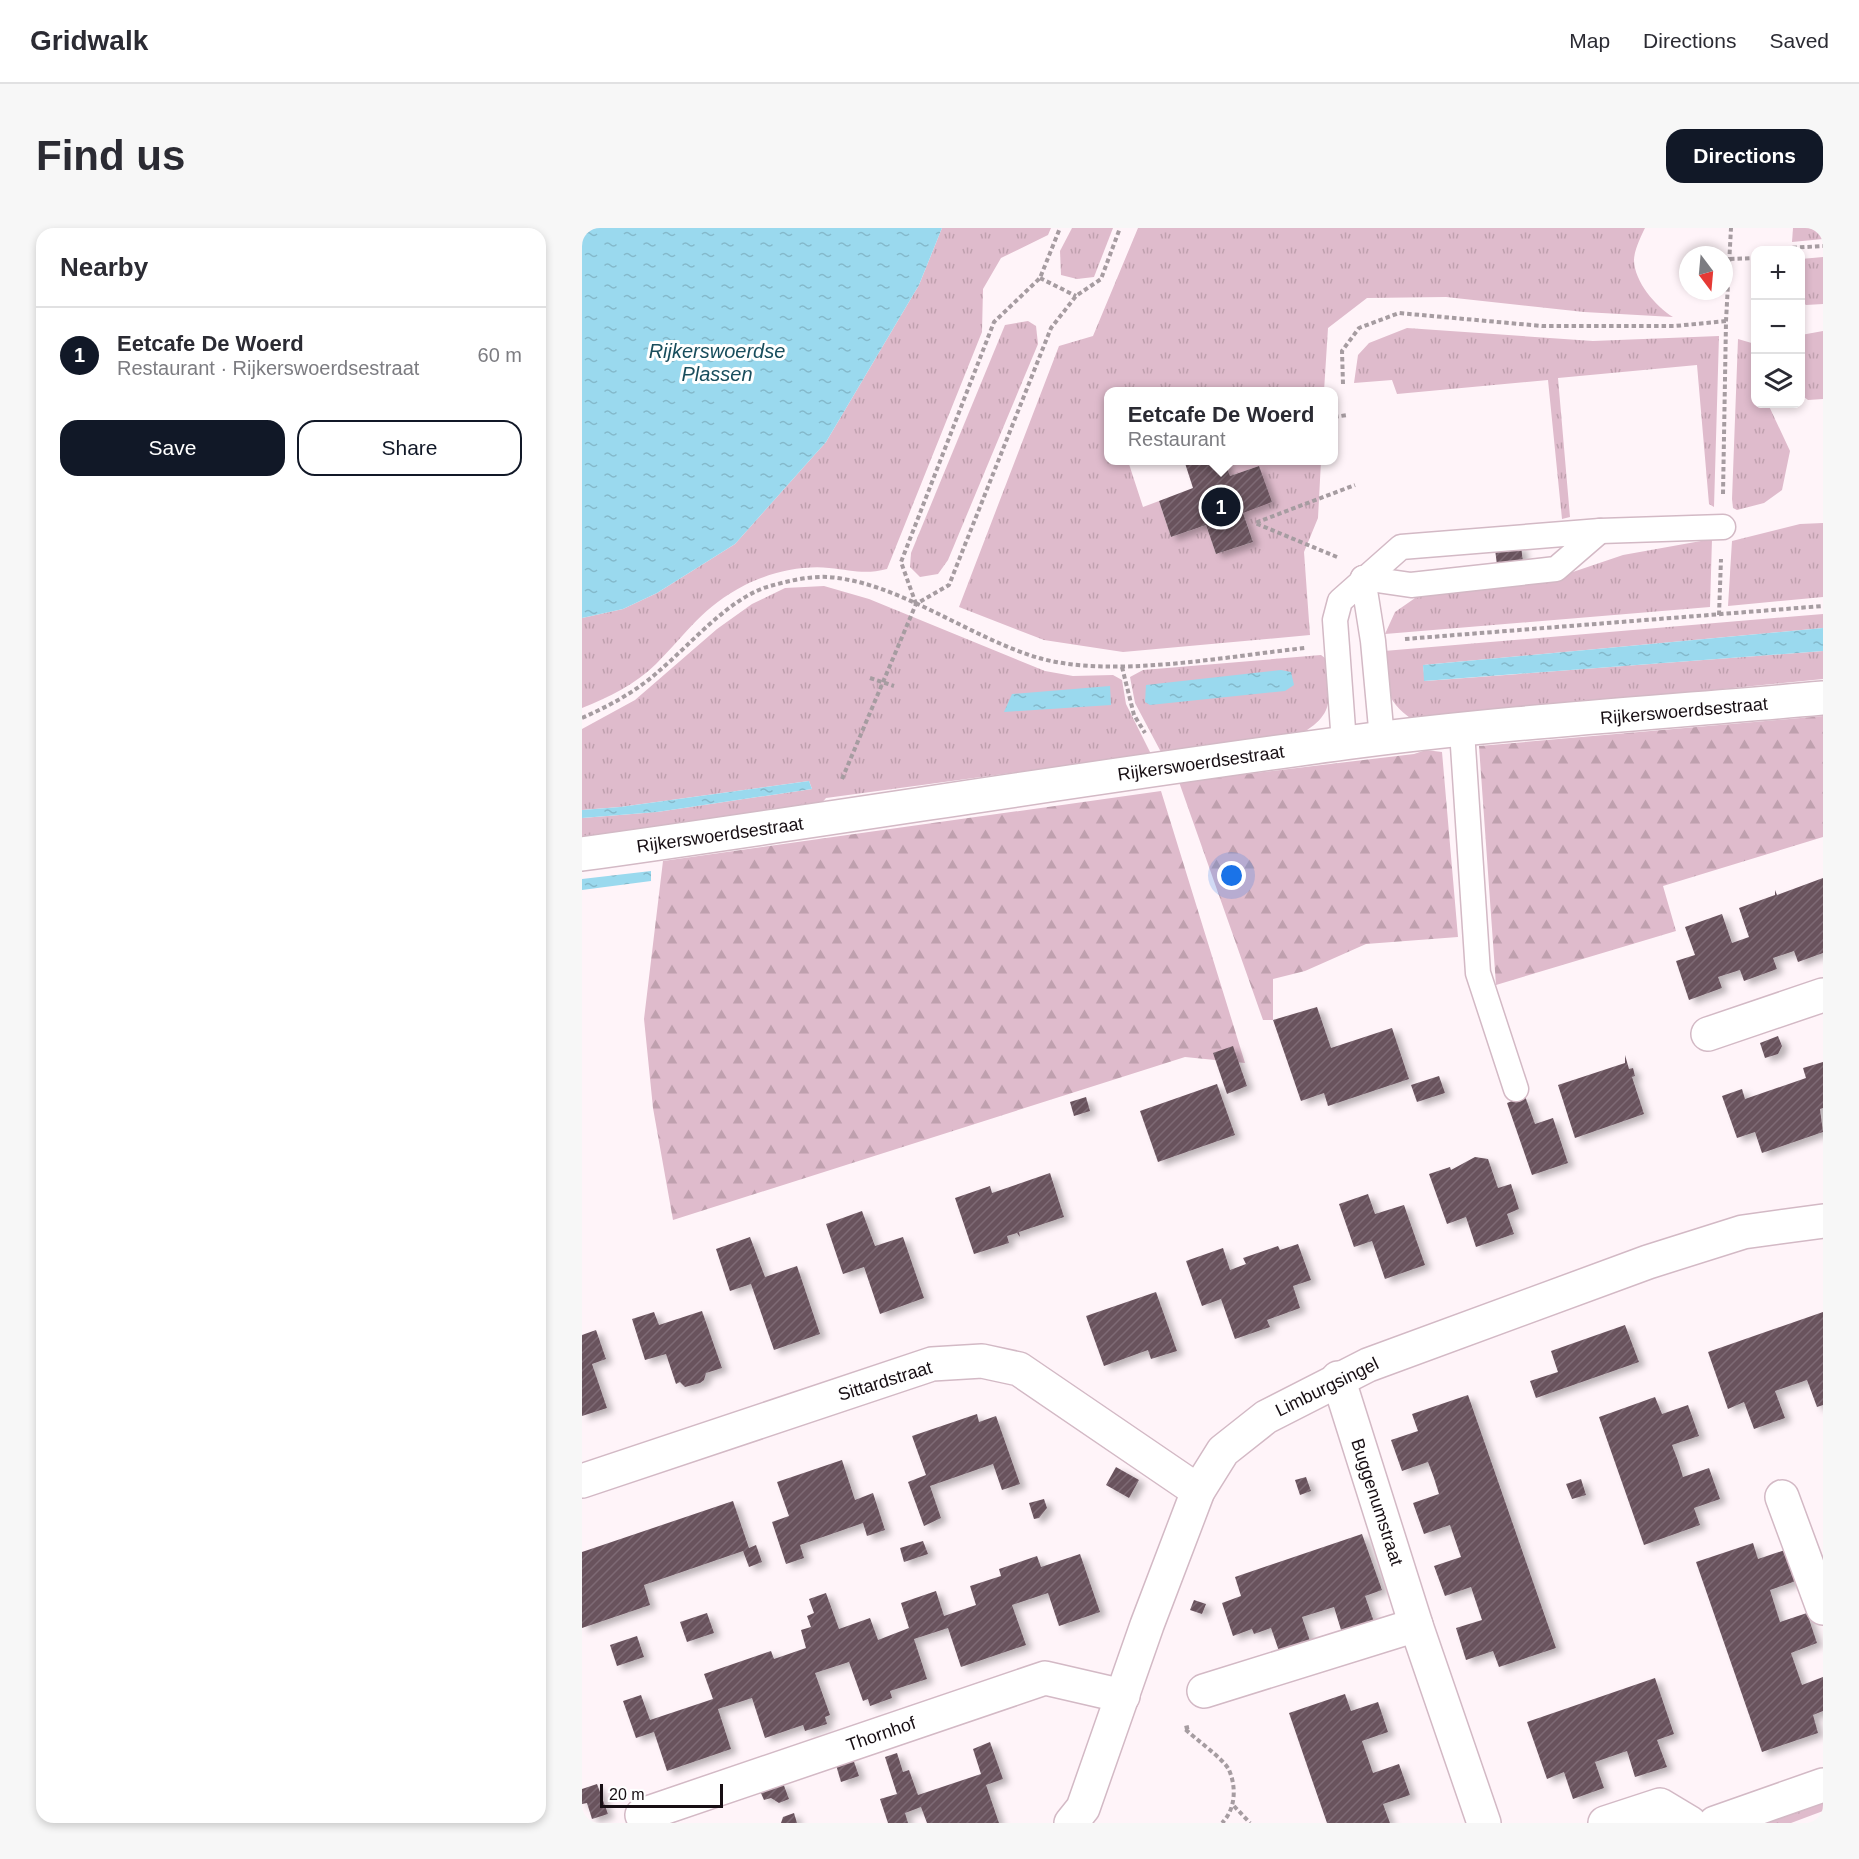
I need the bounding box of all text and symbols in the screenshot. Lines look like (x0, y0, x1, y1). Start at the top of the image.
text: Gridwalk (30, 25, 148, 56)
text: Map (1569, 29, 1610, 52)
text: Directions (1643, 29, 1736, 52)
text: Saved (1769, 29, 1829, 52)
button: Directions (1666, 129, 1823, 183)
text: Find us (36, 132, 185, 179)
north arrow (1679, 246, 1733, 300)
map controls (1751, 246, 1805, 408)
button: + (1751, 246, 1805, 300)
text: Nearby (60, 252, 148, 282)
button: − (1751, 300, 1805, 354)
text: Eetcafe De Woerd (117, 331, 304, 356)
water label: Rijkerswoerdse Plassen (649, 340, 785, 385)
text: 1 (74, 344, 85, 366)
text: 60 m (478, 344, 522, 366)
button: layers (1751, 354, 1805, 408)
text: Restaurant · Rijkerswoerdsestraat (117, 357, 419, 379)
popup (1104, 387, 1338, 465)
text: Eetcafe De Woerd (1128, 402, 1314, 427)
button: Save (60, 420, 285, 476)
button: Share (297, 420, 522, 476)
text: Restaurant (1128, 428, 1226, 450)
pin: 1 (1202, 484, 1240, 530)
street label: Rijkerswoerdsestraat (1599, 694, 1769, 728)
street label: Rijkerswoerdsestraat (1116, 741, 1286, 785)
street label: Rijkerswoerdsestraat (635, 813, 805, 857)
your location (1217, 861, 1246, 890)
street label: Limburgsingel (1272, 1353, 1382, 1421)
street label: Sittardstraat (836, 1357, 934, 1405)
street label: Buggenumstraat (1347, 1436, 1407, 1568)
street label: Thornhof (844, 1712, 919, 1755)
scale bar (600, 1781, 723, 1808)
text: 20 m (609, 1786, 645, 1803)

